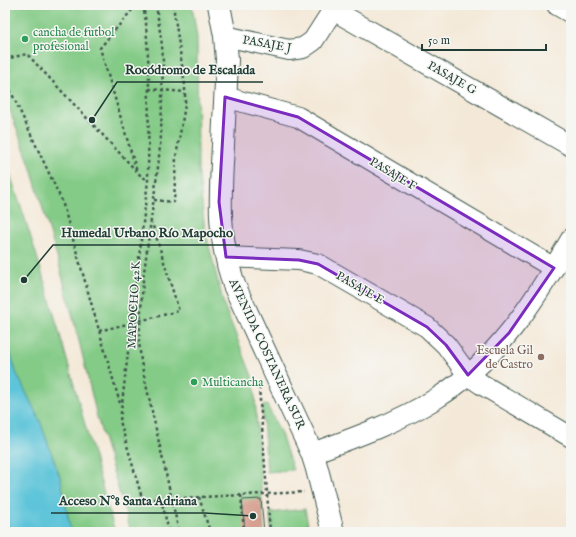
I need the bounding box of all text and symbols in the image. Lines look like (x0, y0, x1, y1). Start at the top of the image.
place label: cancha de futbol profesional (33, 25, 115, 55)
scale bar (422, 26, 546, 52)
street label: PASAJE J (241, 32, 293, 57)
text: 50 m (428, 33, 450, 48)
marker: cancha de futbol profesional (20, 34, 30, 44)
callout: Rocódromo de Escalada (117, 57, 263, 82)
street label: PASAJE G (424, 58, 480, 99)
text: Rocódromo de Escalada (125, 62, 255, 79)
street label: PASAJE F (366, 154, 420, 195)
callout: Humedal Urbano Río Mapocho (53, 220, 240, 245)
text: Humedal Urbano Río Mapocho (61, 225, 233, 242)
street label: MAPOCHO 42K (124, 260, 144, 349)
street label: PASAJE E (333, 268, 387, 309)
street label: AVENIDA COSTANERA SUR (225, 275, 309, 433)
place label: Escuela Gil de Castro (476, 343, 534, 372)
marker: Escuela Gil de Castro (536, 352, 546, 362)
place label: Multicancha (202, 375, 264, 390)
marker: Multicancha (189, 377, 199, 387)
callout: Acceso N°8 Santa Adriana (51, 488, 205, 513)
text: Acceso N°8 Santa Adriana (58, 493, 197, 510)

